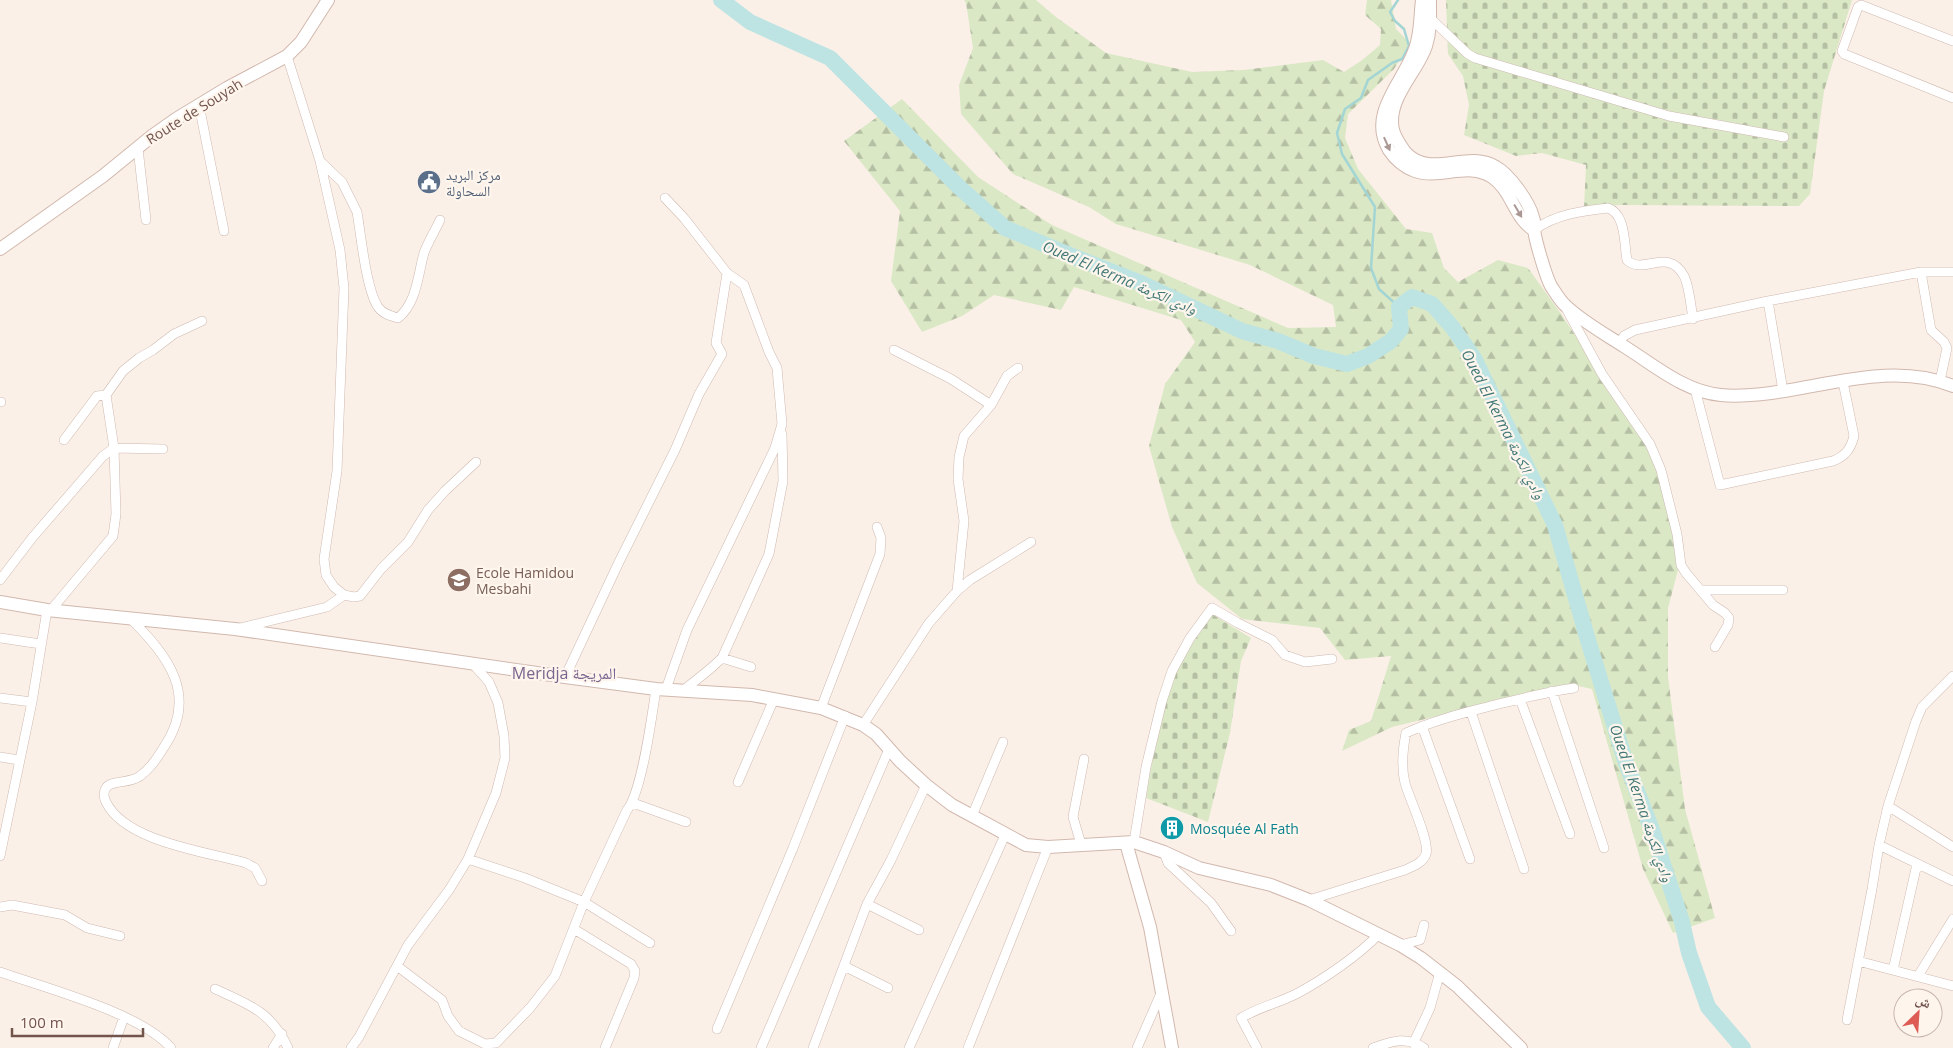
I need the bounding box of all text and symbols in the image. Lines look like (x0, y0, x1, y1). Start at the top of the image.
street label: Route de Souyah (142, 74, 246, 148)
one-way arrow (1384, 137, 1392, 151)
place label: مركز البريد السحاولة (446, 165, 501, 200)
public building icon: مركز البريد السحاولة (416, 169, 442, 195)
one-way arrow (1513, 205, 1522, 218)
water label: Oued El Kerma وادي الكرمة (1039, 235, 1200, 321)
water label: Oued El Kerma وادي الكرمة (1455, 346, 1550, 504)
place label: Ecole Hamidou Mesbahi (476, 563, 574, 598)
school or university icon: Ecole Hamidou Mesbahi (446, 567, 472, 593)
district label: Meridja المريجة (512, 662, 616, 684)
water label: Oued El Kerma وادي الكرمة (1603, 722, 1678, 885)
building icon: Mosquée Al Fath (1159, 815, 1185, 841)
place label: Mosquée Al Fath (1190, 819, 1299, 838)
north arrow (1893, 988, 1943, 1038)
text: ش (1913, 989, 1935, 1013)
scale bar (12, 1006, 144, 1038)
text: 100 m (20, 1012, 64, 1032)

